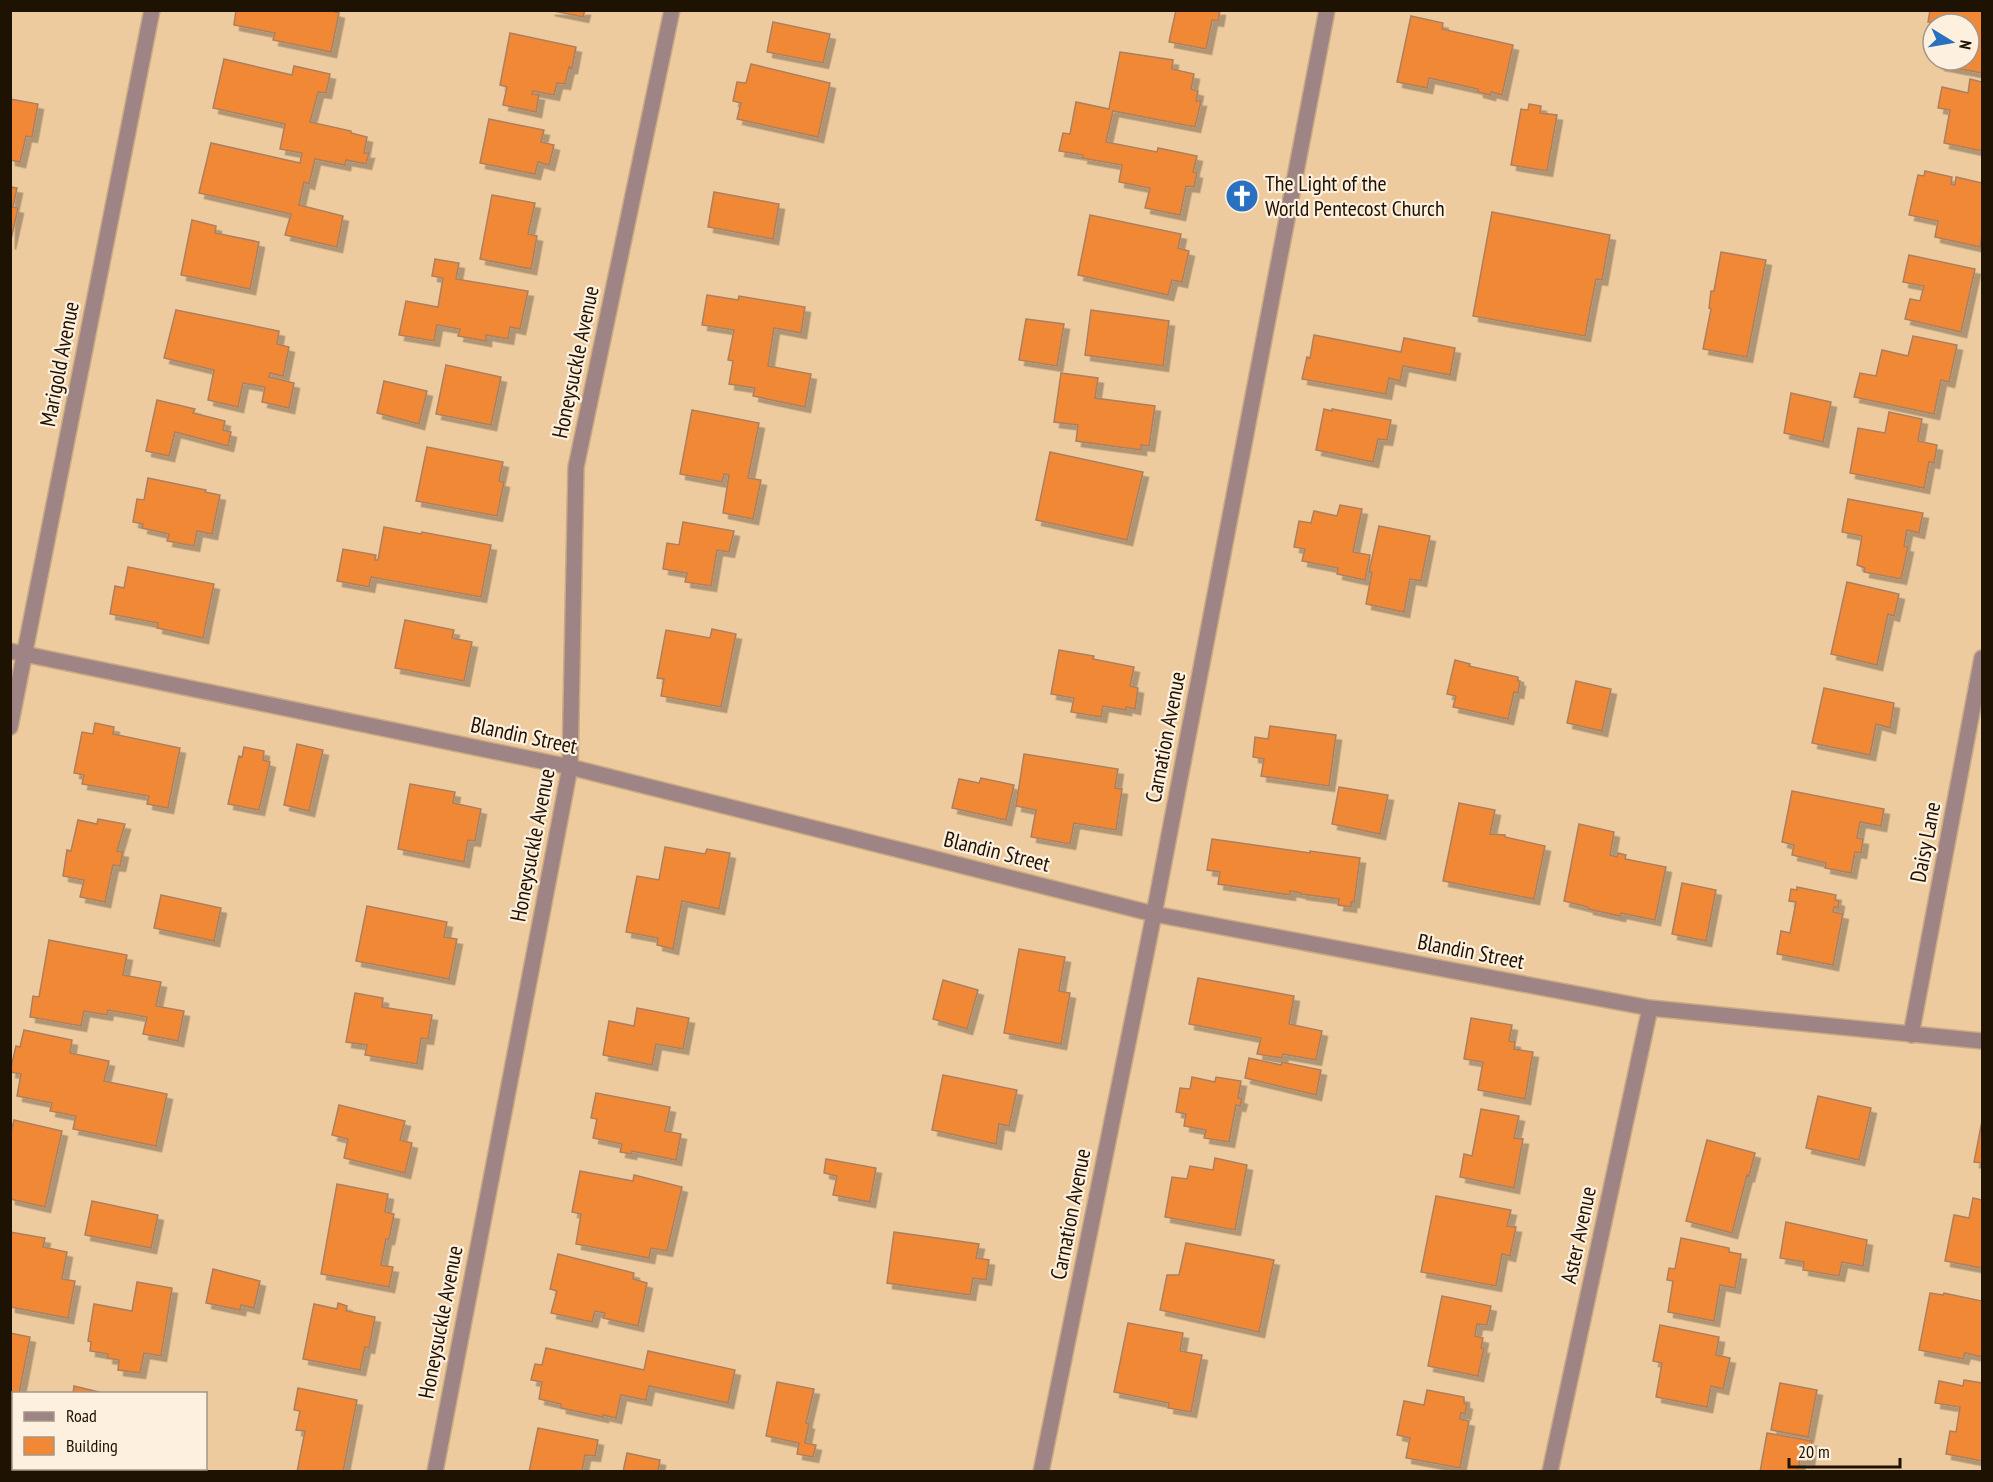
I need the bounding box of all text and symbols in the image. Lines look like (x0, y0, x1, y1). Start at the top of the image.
north arrow (1921, 12, 1981, 72)
text: N (1955, 39, 1976, 51)
place label: The Light of the World Pentecost Church (1265, 169, 1445, 222)
church icon: The Light of the World Pentecost Church (1224, 178, 1260, 214)
street label: Honeysuckle Avenue (545, 283, 605, 441)
street label: Marigold Avenue (33, 299, 85, 429)
street label: Carnation Avenue (1139, 669, 1191, 805)
street label: Blandin Street (468, 710, 580, 760)
street label: Honeysuckle Avenue (503, 766, 561, 924)
street label: Daisy Lane (1904, 799, 1946, 885)
street label: Blandin Street (941, 824, 1053, 878)
street label: Blandin Street (1415, 927, 1527, 975)
street label: Carnation Avenue (1044, 1146, 1096, 1282)
street label: Aster Avenue (1554, 1184, 1602, 1286)
street label: Honeysuckle Avenue (411, 1243, 469, 1401)
legend (12, 1392, 207, 1470)
text: Road (66, 1404, 97, 1427)
scale bar (1789, 1431, 1900, 1469)
text: Building (66, 1434, 118, 1457)
text: 20 m (1798, 1440, 1830, 1463)

